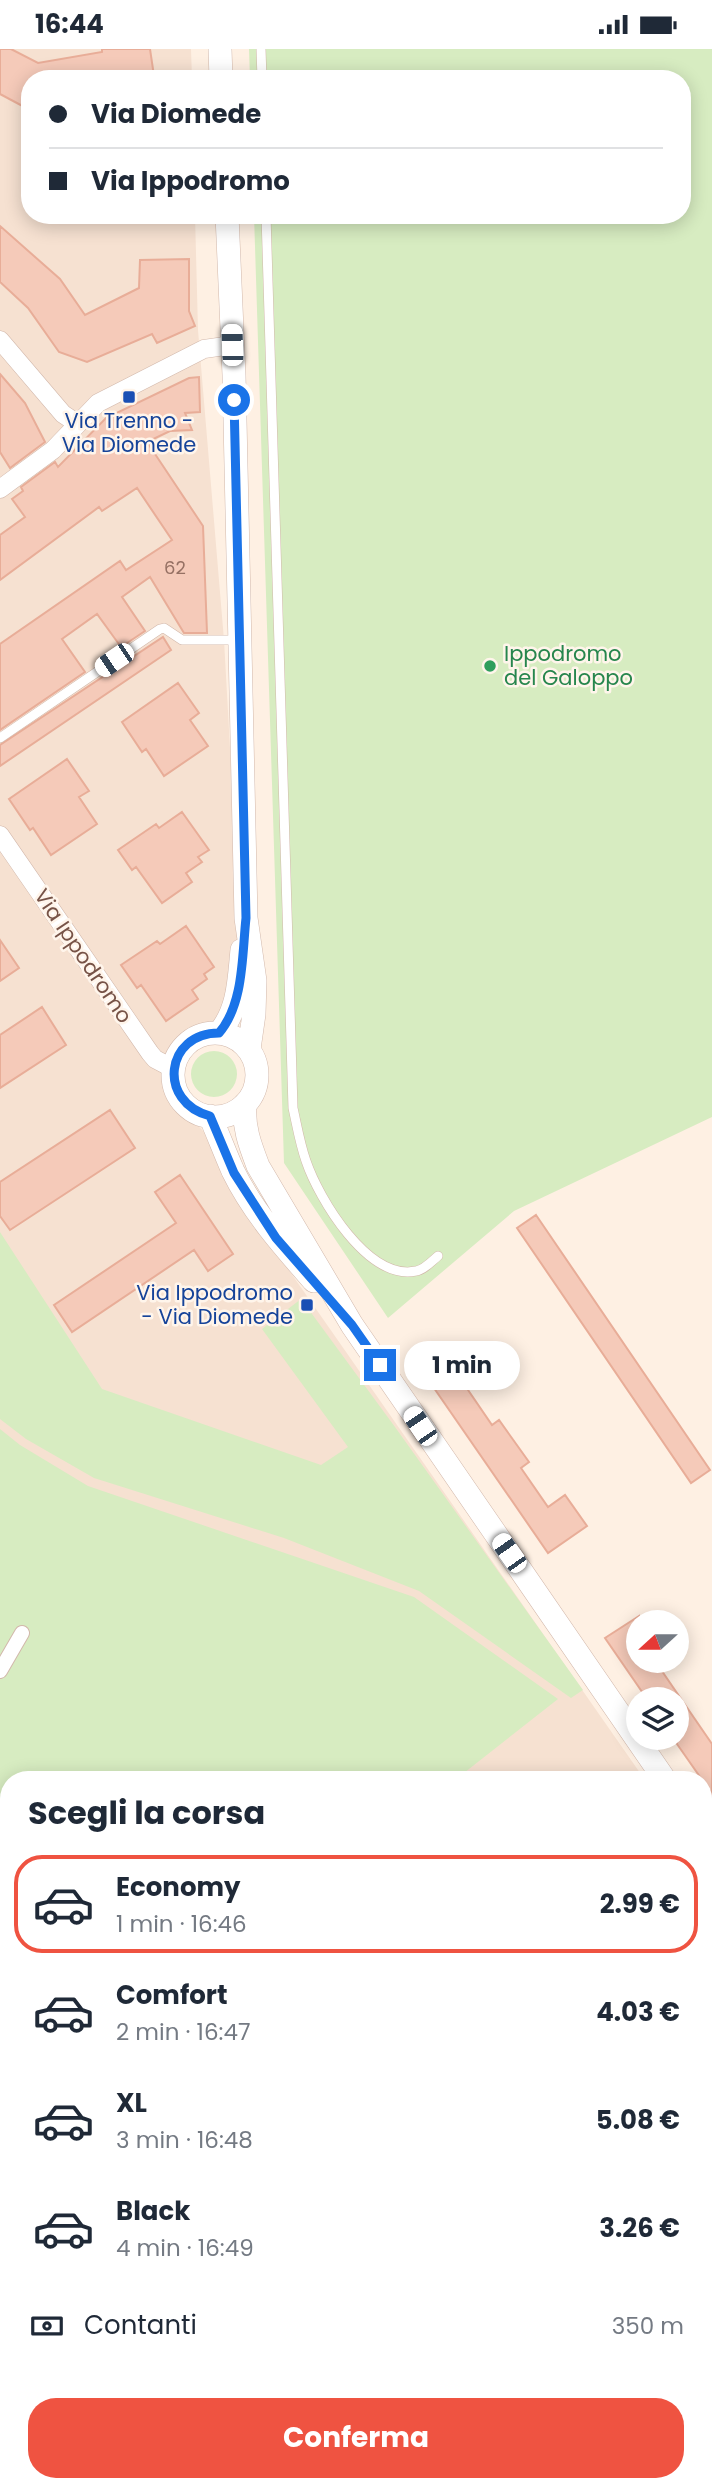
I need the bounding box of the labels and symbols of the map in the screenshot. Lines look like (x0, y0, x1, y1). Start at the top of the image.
car (221, 324, 244, 366)
route start (218, 384, 250, 416)
marker: Via Trenno - Via Diomede (121, 389, 137, 405)
place label: Via Trenno - Via Diomede (62, 406, 196, 459)
house number: 62 (164, 555, 186, 580)
place label: Ippodromo del Galoppo (504, 639, 633, 692)
car (91, 640, 138, 680)
marker: Ippodromo del Galoppo (482, 658, 498, 674)
street label: Via Ippodromo (28, 883, 139, 1029)
place label: Via Ippodromo - Via Diomede (136, 1278, 293, 1331)
marker: Via Ippodromo - Via Diomede (299, 1297, 315, 1313)
callout: 1 min (404, 1341, 520, 1389)
route end (364, 1349, 396, 1381)
car (400, 1403, 441, 1449)
car (489, 1530, 530, 1576)
north arrow (626, 1610, 690, 1673)

